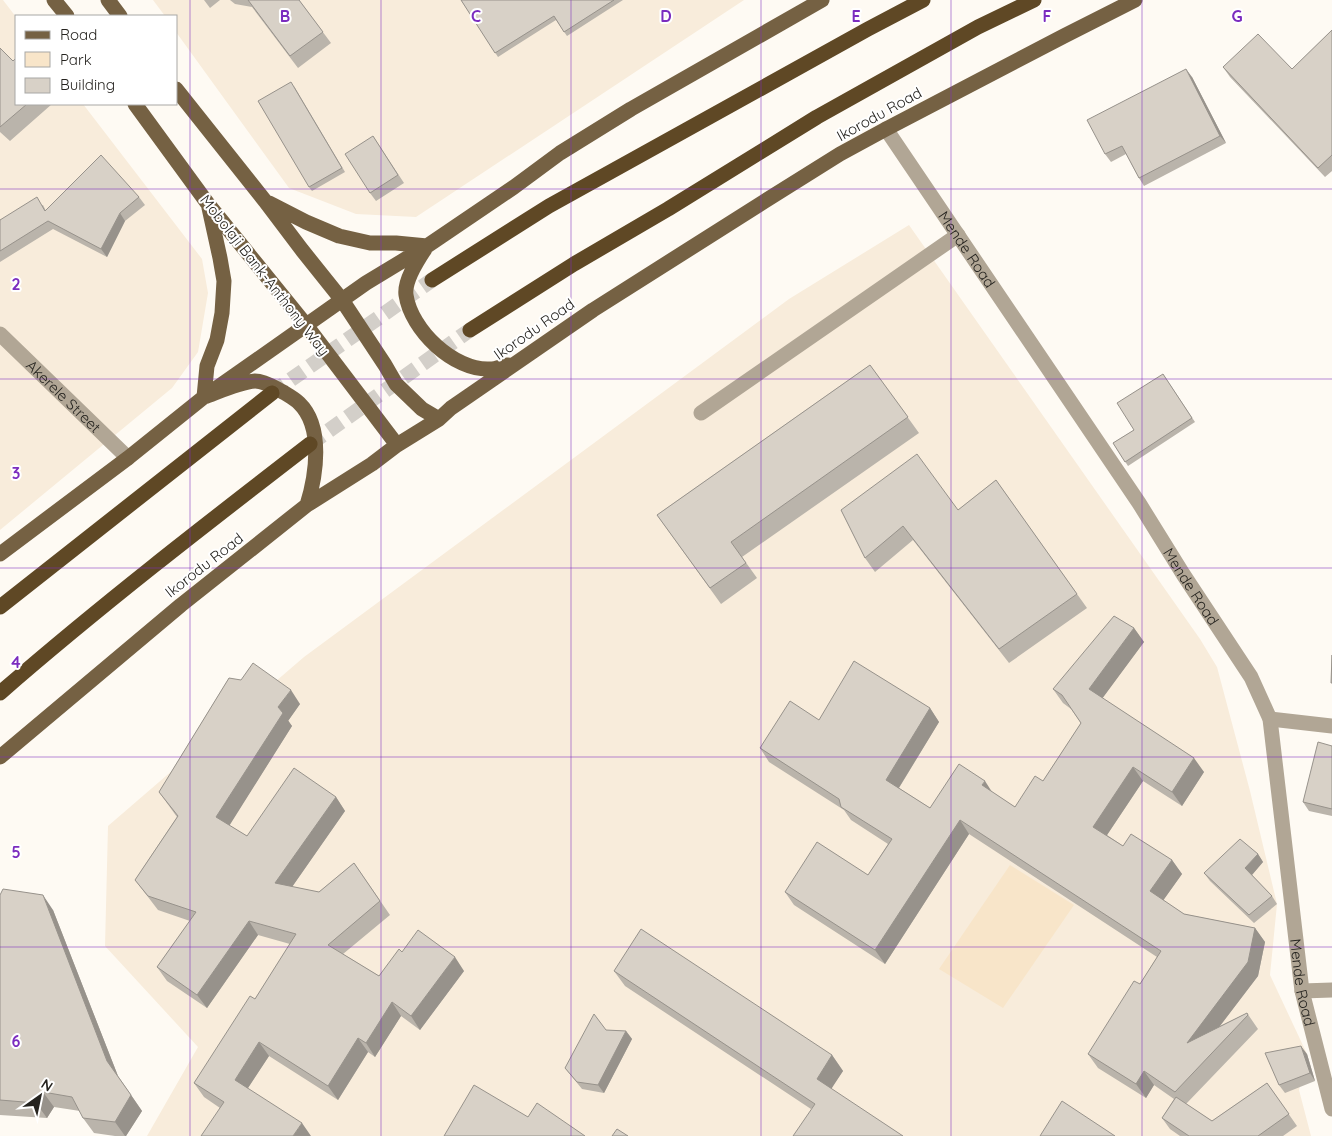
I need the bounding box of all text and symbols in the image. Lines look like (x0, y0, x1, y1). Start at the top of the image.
text: B (280, 6, 290, 26)
text: C (471, 6, 481, 26)
text: D (660, 6, 672, 26)
text: E (851, 6, 861, 26)
text: F (1043, 6, 1052, 26)
text: G (1231, 6, 1243, 26)
legend (15, 15, 178, 105)
text: Road (60, 25, 97, 44)
text: Park (60, 50, 92, 69)
text: Building (60, 75, 115, 94)
street label: Ikorodu Road (833, 83, 925, 145)
street label: Mobolaji Bank-Anthony Way (196, 191, 334, 359)
street label: Mende Road (935, 207, 1000, 291)
text: 2 (11, 274, 21, 294)
street label: Ikorodu Road (490, 294, 578, 364)
street label: Akerele Street (23, 355, 105, 436)
text: 3 (12, 463, 20, 483)
street label: Ikorodu Road (161, 529, 247, 601)
street label: Mende Road (1159, 544, 1224, 629)
text: 4 (11, 652, 21, 672)
text: 5 (11, 842, 21, 862)
street label: Mende Road (1286, 938, 1320, 1028)
text: 6 (12, 1031, 21, 1051)
north arrow (15, 1071, 65, 1121)
text: N (38, 1075, 56, 1095)

